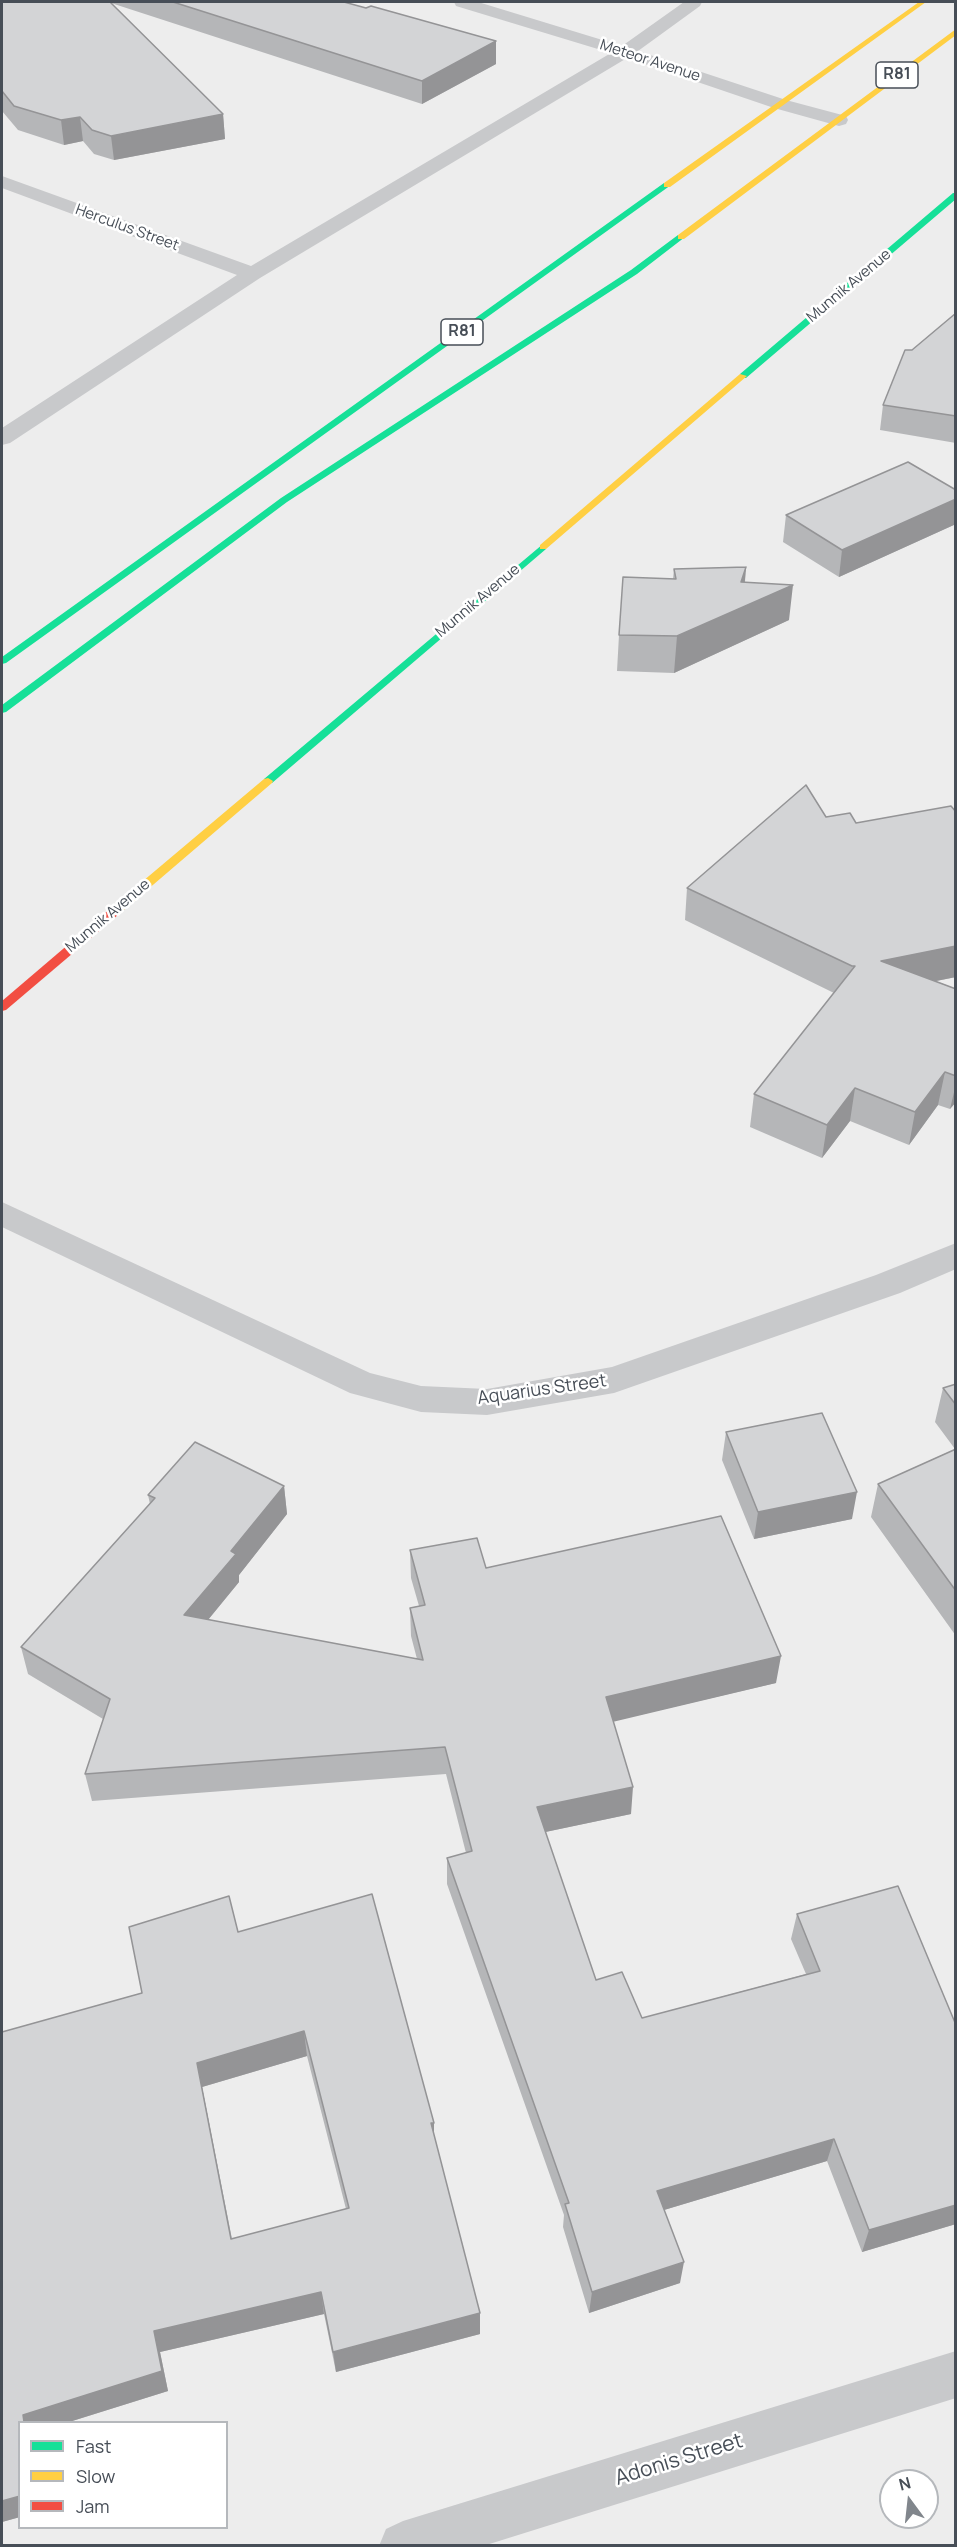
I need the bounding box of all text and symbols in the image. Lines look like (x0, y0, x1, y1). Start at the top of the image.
street label: Meteor Avenue (598, 36, 702, 86)
road number: R81 (876, 62, 918, 88)
street label: Herculus Street (73, 201, 181, 255)
street label: Munnik Avenue (803, 245, 895, 327)
road number: R81 (441, 319, 483, 345)
street label: Munnik Avenue (432, 560, 524, 642)
street label: Munnik Avenue (62, 875, 154, 957)
street label: Aquarius Street (476, 1370, 608, 1410)
legend (18, 2421, 228, 2529)
street label: Adonis Street (612, 2429, 746, 2491)
text: Fast (76, 2434, 111, 2458)
text: Slow (76, 2464, 115, 2488)
north arrow (879, 2469, 939, 2529)
text: N (896, 2471, 913, 2496)
text: Jam (76, 2494, 110, 2518)

